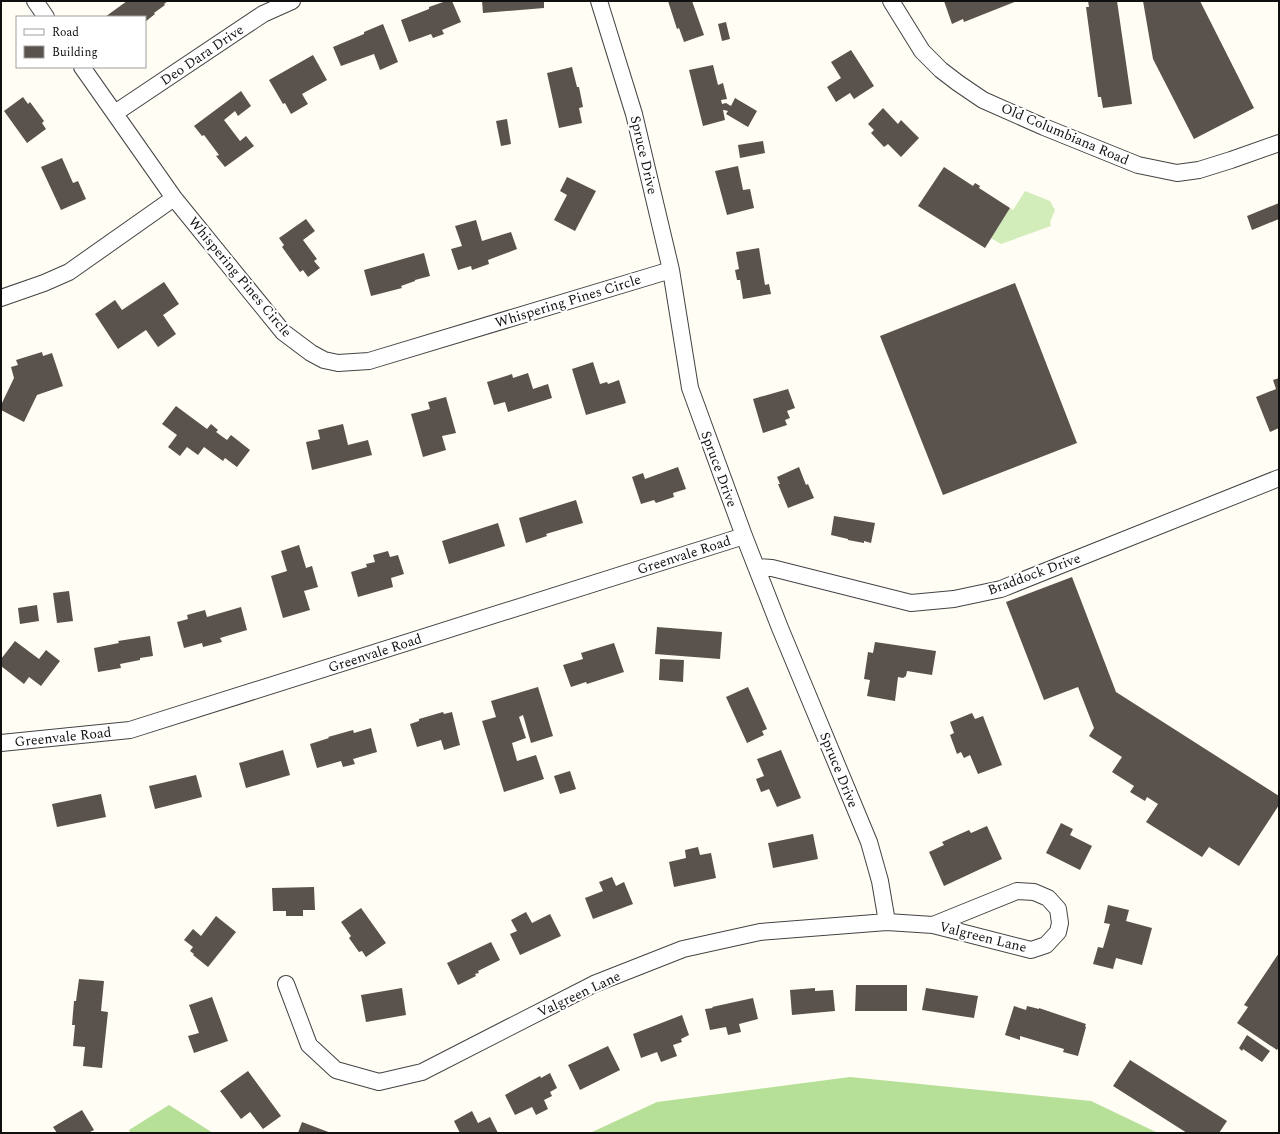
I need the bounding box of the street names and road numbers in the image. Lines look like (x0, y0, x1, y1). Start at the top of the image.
street label: Deo Dara Drive (156, 19, 248, 91)
street label: Old Columbiana Road (998, 97, 1132, 171)
street label: Spruce Drive (625, 114, 663, 197)
street label: Whispering Pines Circle (183, 212, 297, 342)
street label: Whispering Pines Circle (492, 269, 644, 333)
street label: Spruce Drive (695, 428, 743, 510)
street label: Greenvale Road (634, 530, 734, 580)
street label: Braddock Drive (985, 547, 1084, 601)
street label: Greenvale Road (325, 628, 425, 678)
street label: Greenvale Road (14, 721, 113, 753)
street label: Spruce Drive (814, 729, 864, 811)
street label: Valgreen Lane (937, 916, 1029, 958)
street label: Valgreen Lane (534, 965, 624, 1022)

